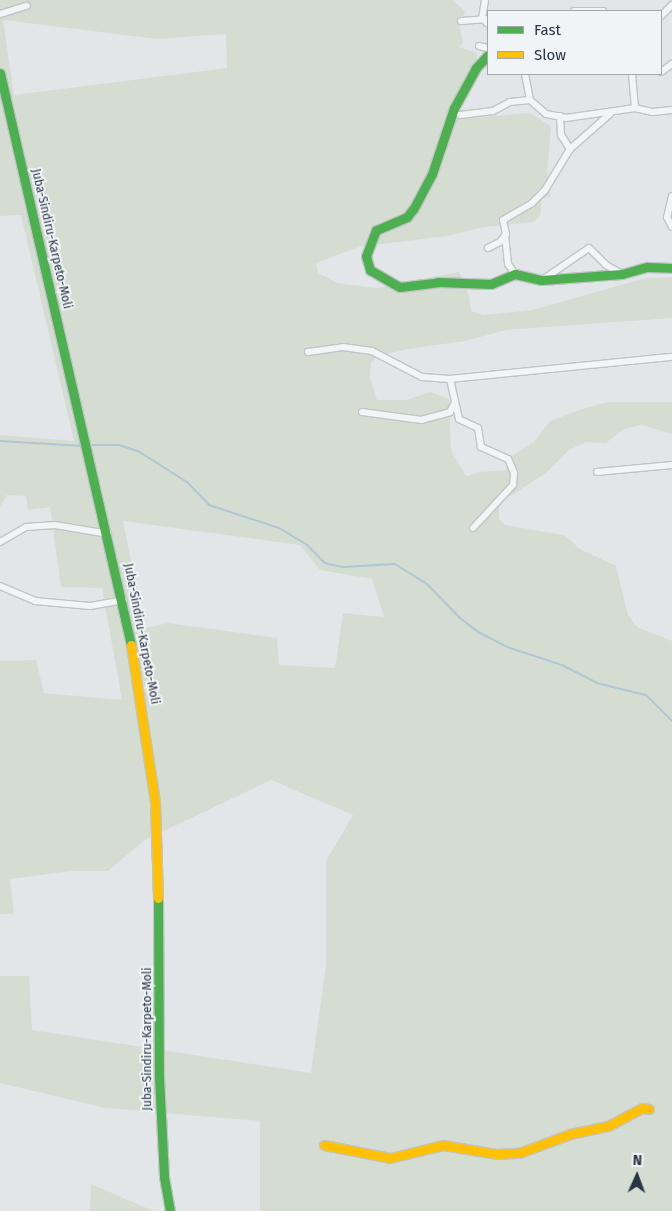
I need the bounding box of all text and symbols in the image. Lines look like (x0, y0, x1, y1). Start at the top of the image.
legend (487, 10, 662, 75)
text: Fast (534, 21, 561, 39)
text: Slow (534, 46, 566, 64)
street label: Juba-Sindiru-Karpeto-Moli (28, 168, 74, 310)
street label: Juba-Sindiru-Karpeto-Moli (120, 562, 162, 706)
street label: Juba-Sindiru-Karpeto-Moli (141, 967, 155, 1111)
north arrow (612, 1151, 662, 1201)
text: N (633, 1152, 642, 1169)

